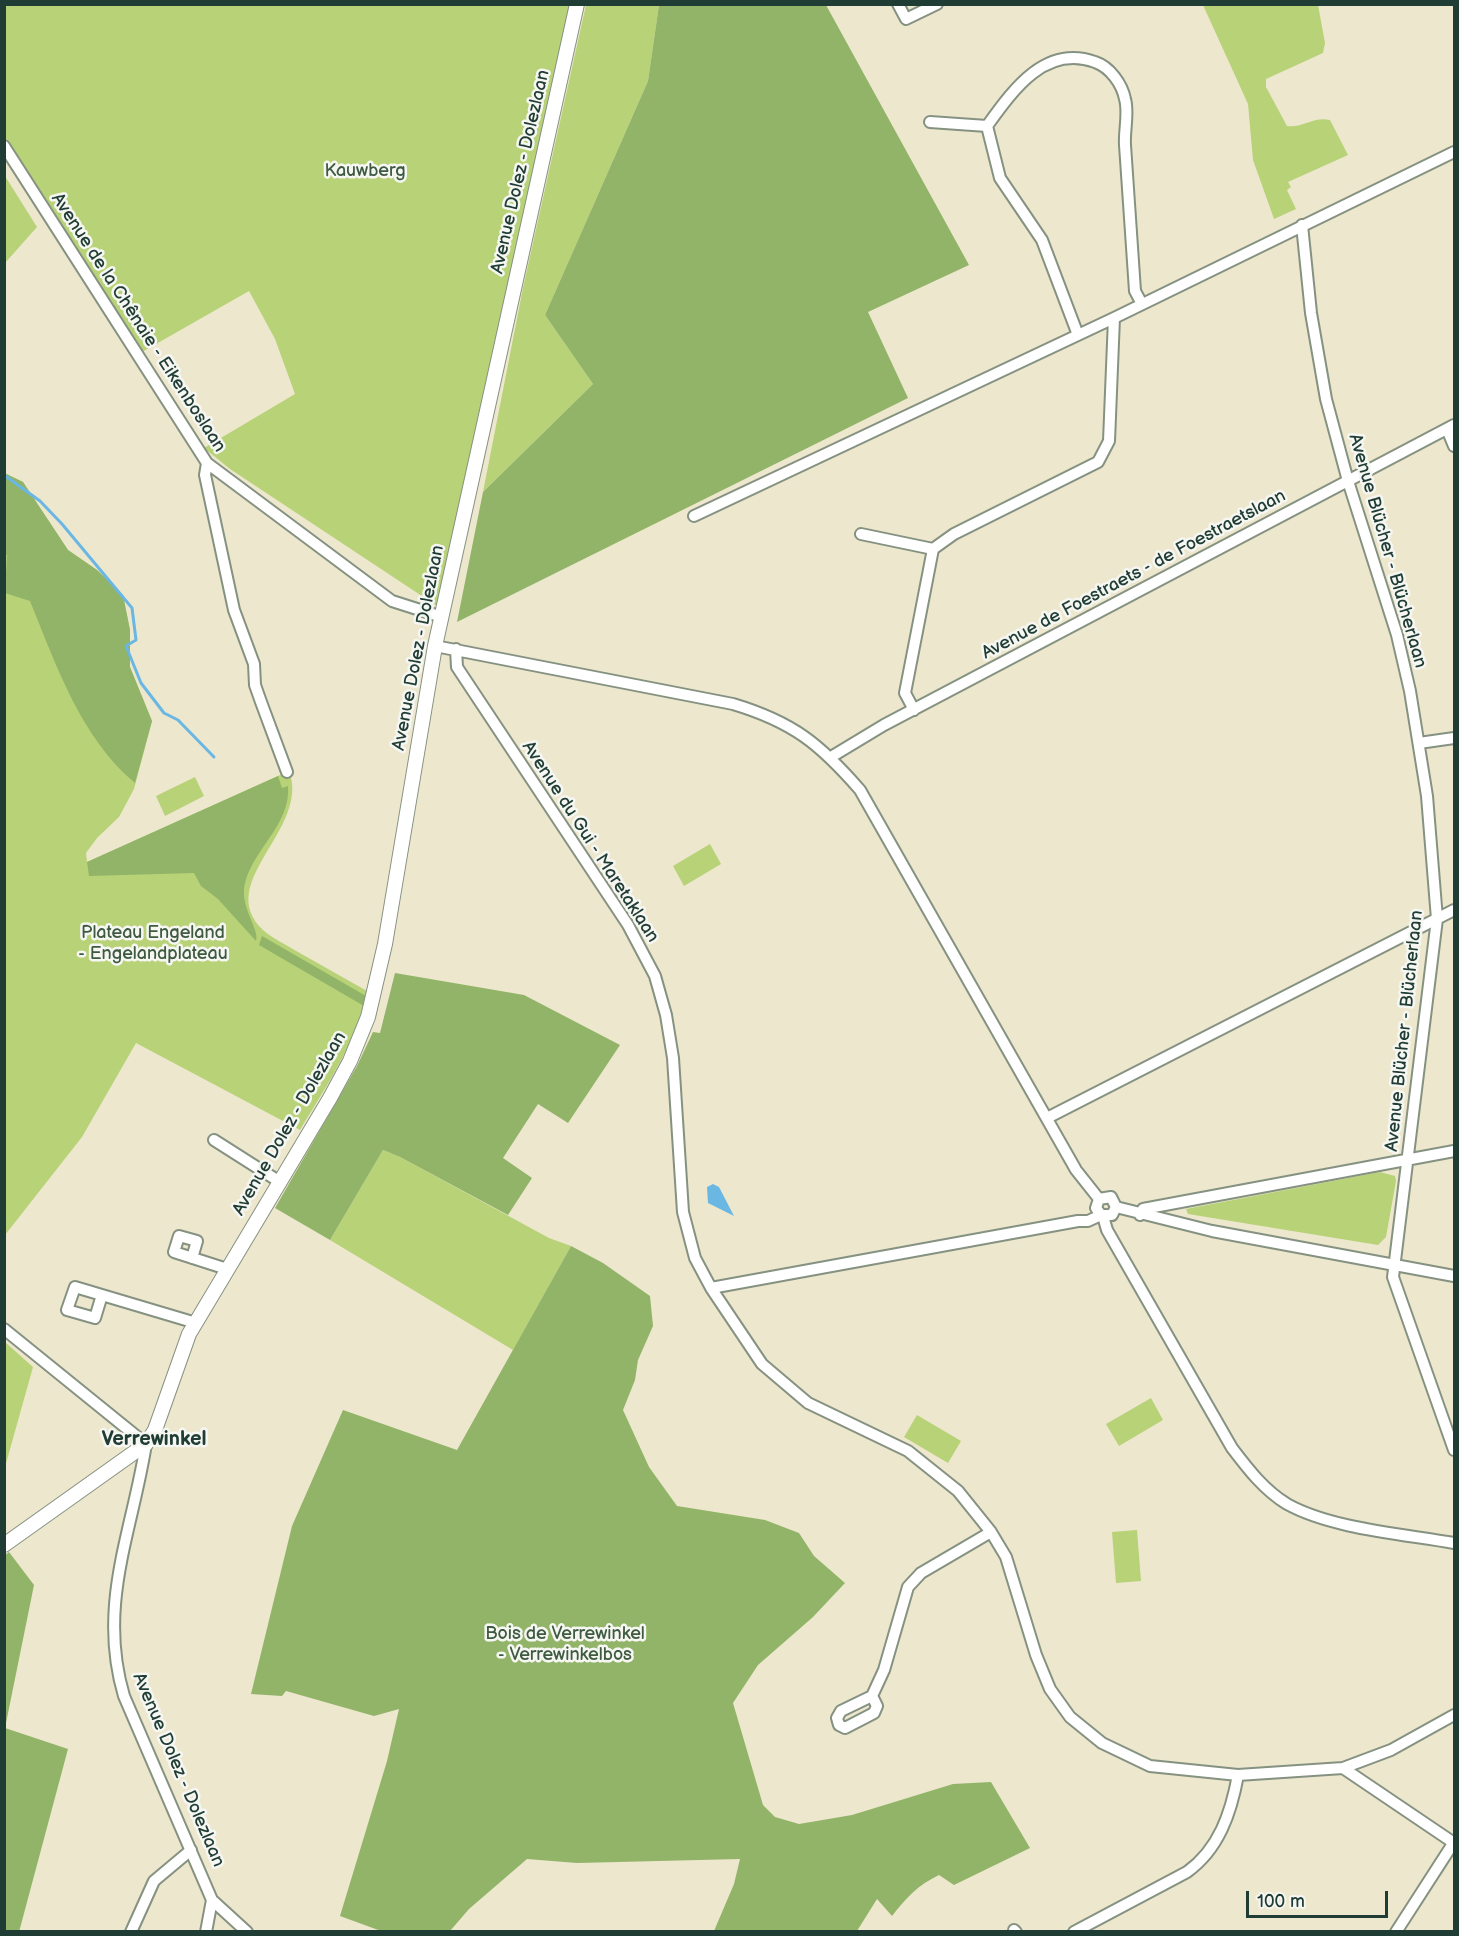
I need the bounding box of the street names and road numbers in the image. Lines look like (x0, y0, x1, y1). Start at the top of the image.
street label: Avenue Dolez - Dolezlaan (487, 68, 555, 276)
street label: Avenue de la Chênaie - Eikenboslaan (46, 189, 230, 457)
street label: Avenue Blücher - Blücherlaan (1343, 432, 1431, 670)
street label: Avenue de Foestraets - de Foestraetslaan (978, 485, 1290, 665)
street label: Avenue Dolez - Dolezlaan (389, 544, 449, 752)
street label: Avenue du Gui - Maretaklaan (517, 737, 663, 947)
street label: Avenue Blücher - Blücherlaan (1382, 909, 1428, 1153)
street label: Avenue Dolez - Dolezlaan (229, 1028, 351, 1220)
street label: Avenue Dolez - Dolezlaan (127, 1670, 229, 1870)

